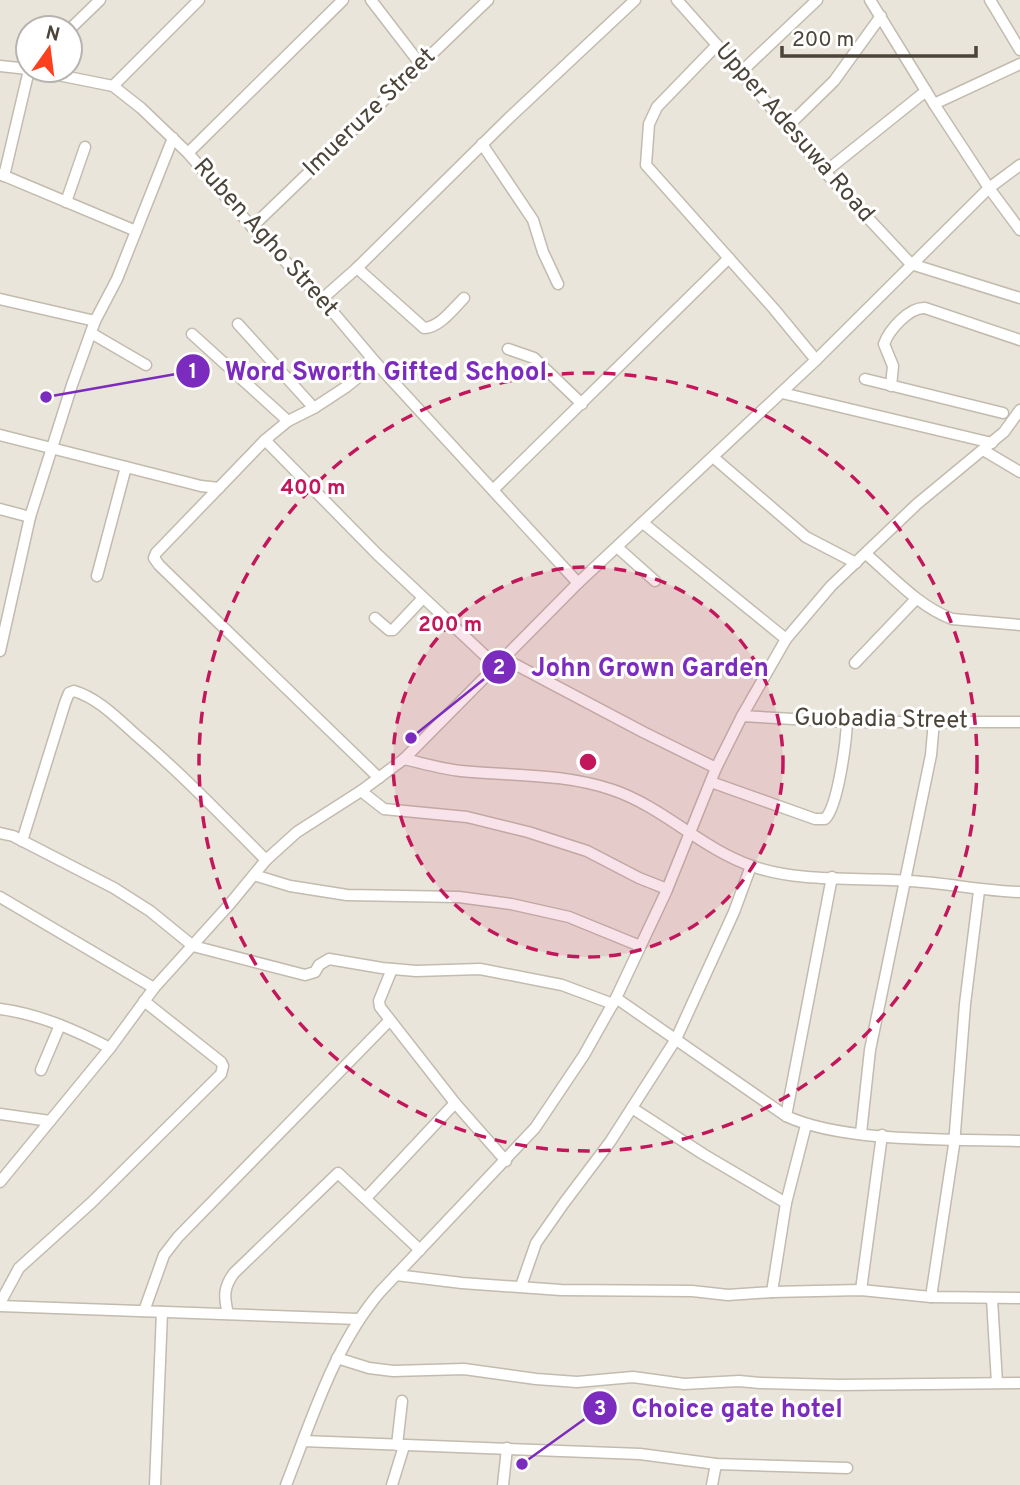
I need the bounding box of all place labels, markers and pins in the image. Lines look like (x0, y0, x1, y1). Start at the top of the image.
callout: Word Sworth Gifted School (176, 347, 561, 394)
callout: John Grown Garden (482, 643, 783, 690)
centre of rings (576, 750, 600, 774)
callout: Choice gate hotel (583, 1385, 857, 1432)

